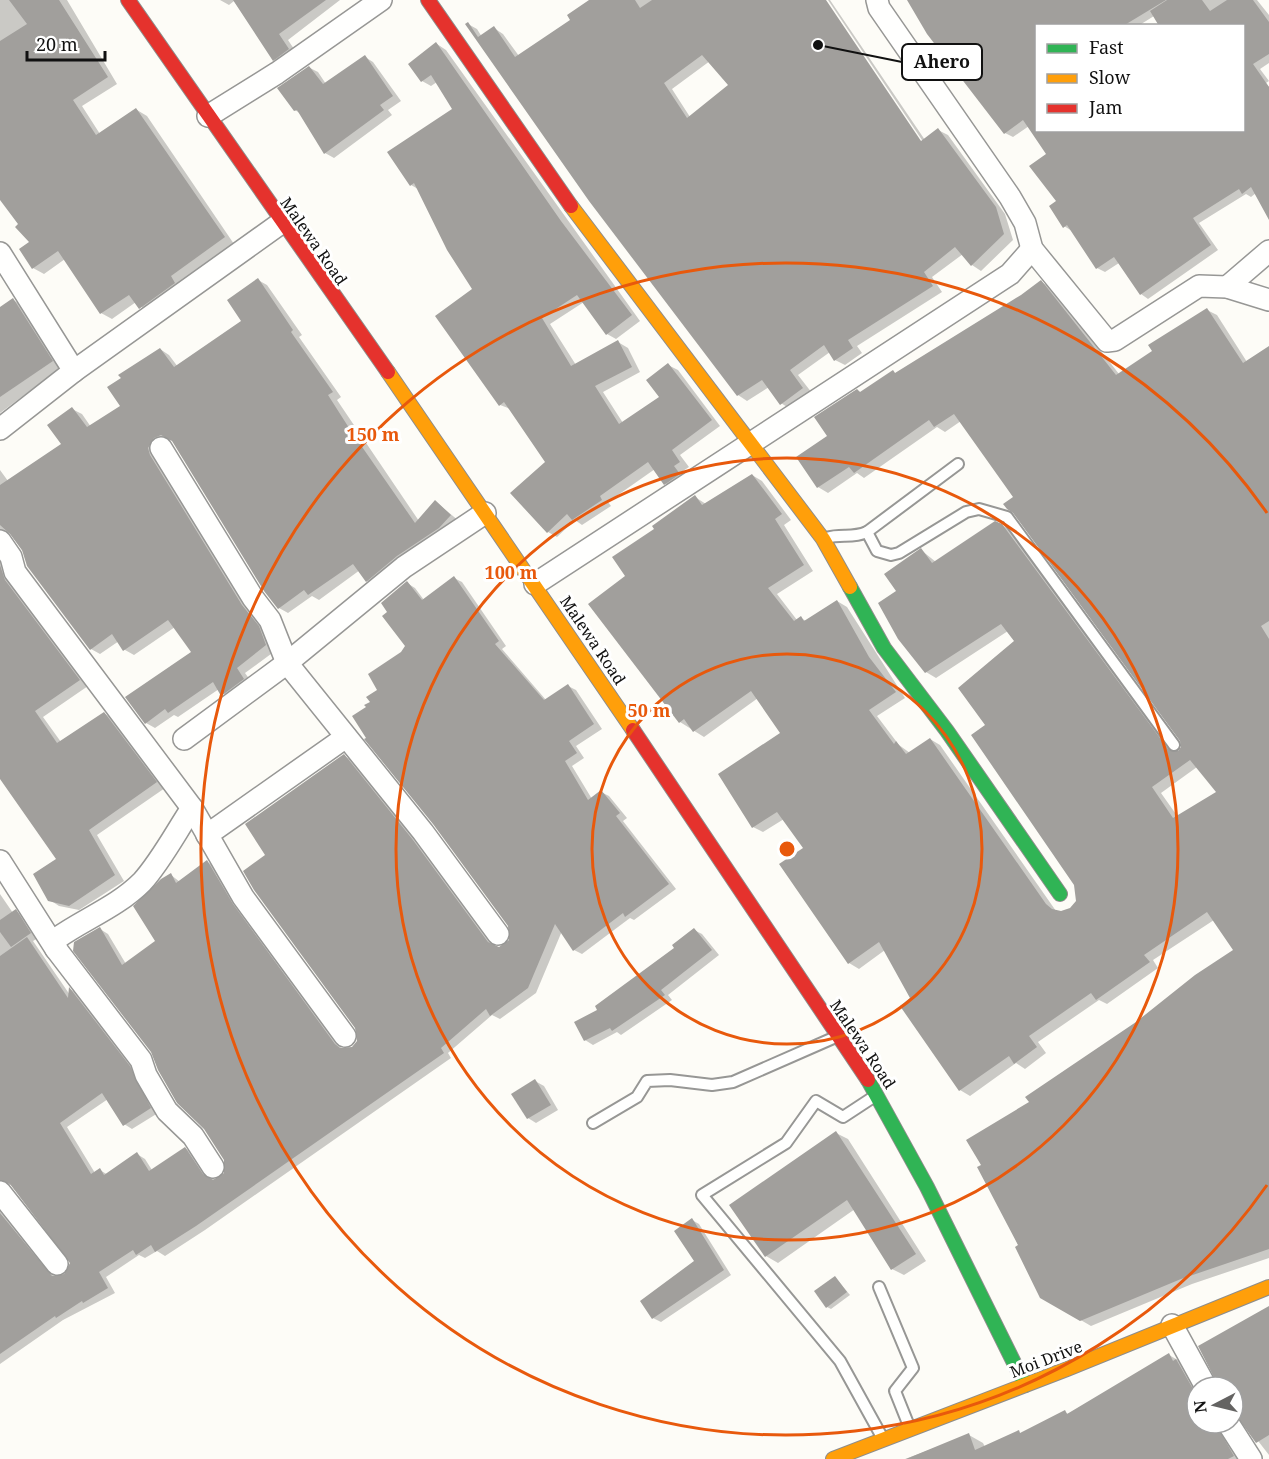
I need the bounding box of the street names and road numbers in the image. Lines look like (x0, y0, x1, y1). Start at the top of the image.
street label: Malewa Road (275, 192, 353, 290)
street label: Malewa Road (555, 591, 631, 689)
street label: Malewa Road (825, 995, 901, 1093)
street label: Moi Drive (1007, 1335, 1085, 1383)

